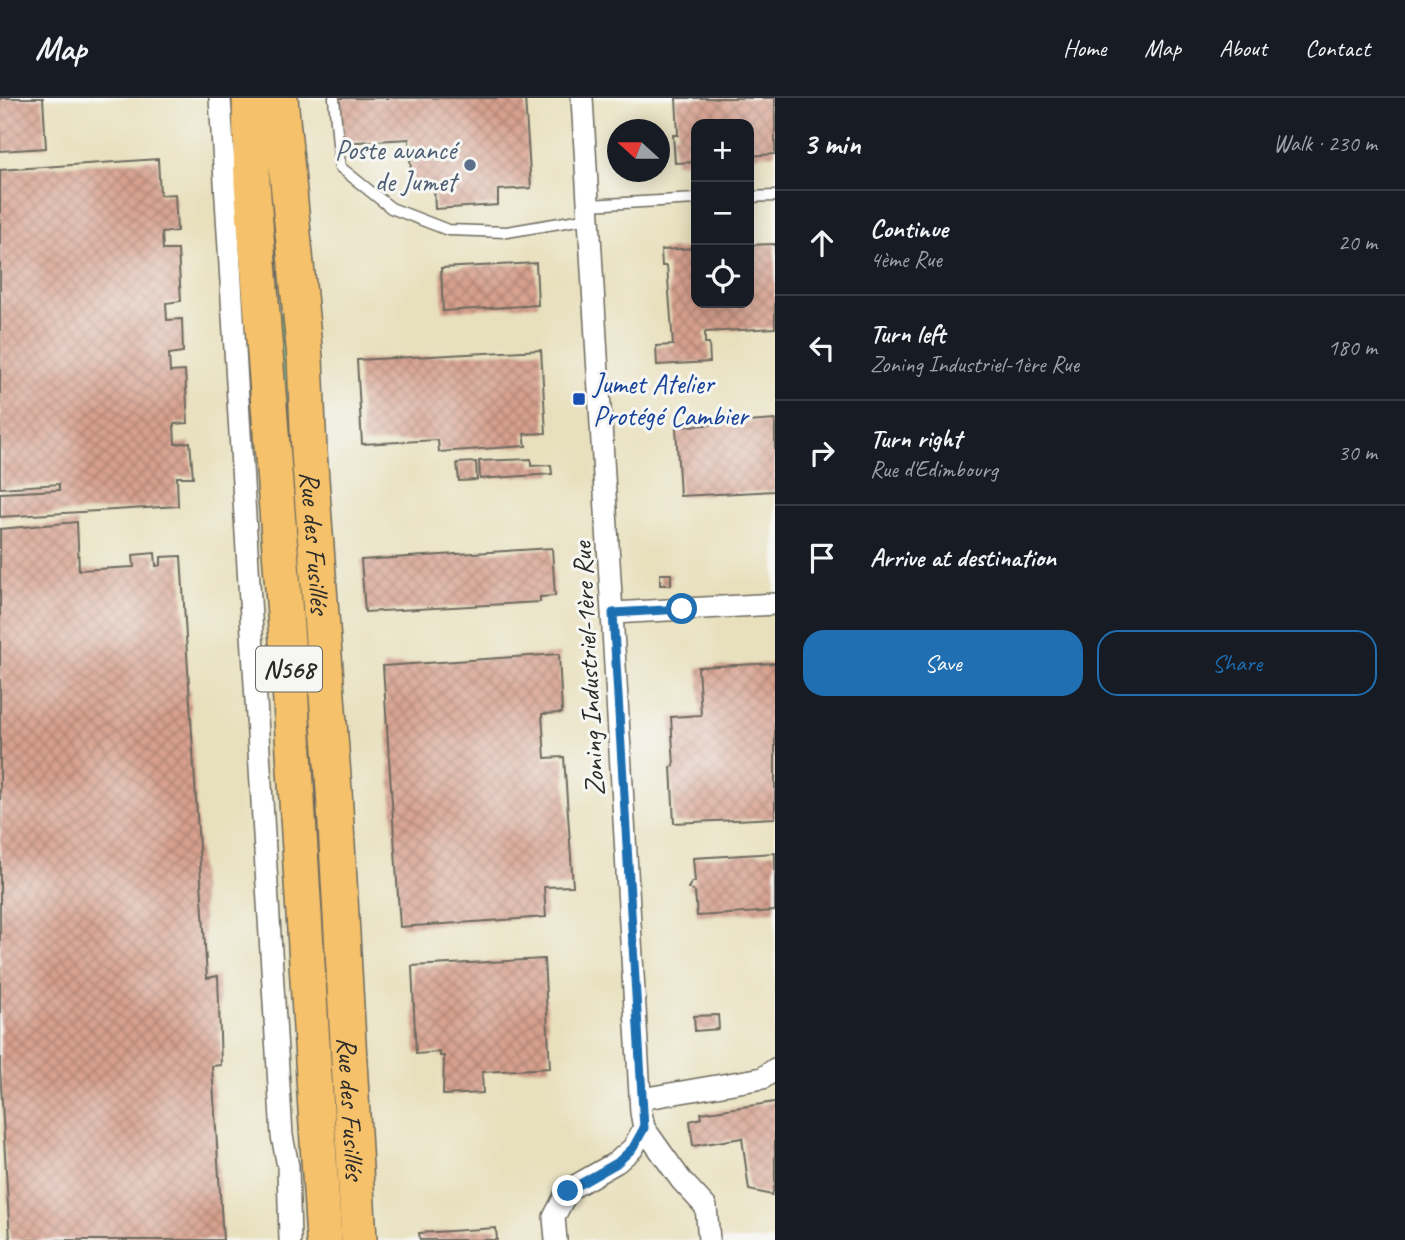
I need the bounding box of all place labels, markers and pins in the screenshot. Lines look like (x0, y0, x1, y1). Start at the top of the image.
place label: Poste avancé de Jumet (335, 132, 460, 199)
marker: Poste avancé de Jumet (462, 157, 478, 173)
place label: Jumet Atelier Protégé Cambier (591, 366, 750, 433)
marker: Jumet Atelier Protégé Cambier (571, 391, 587, 407)

